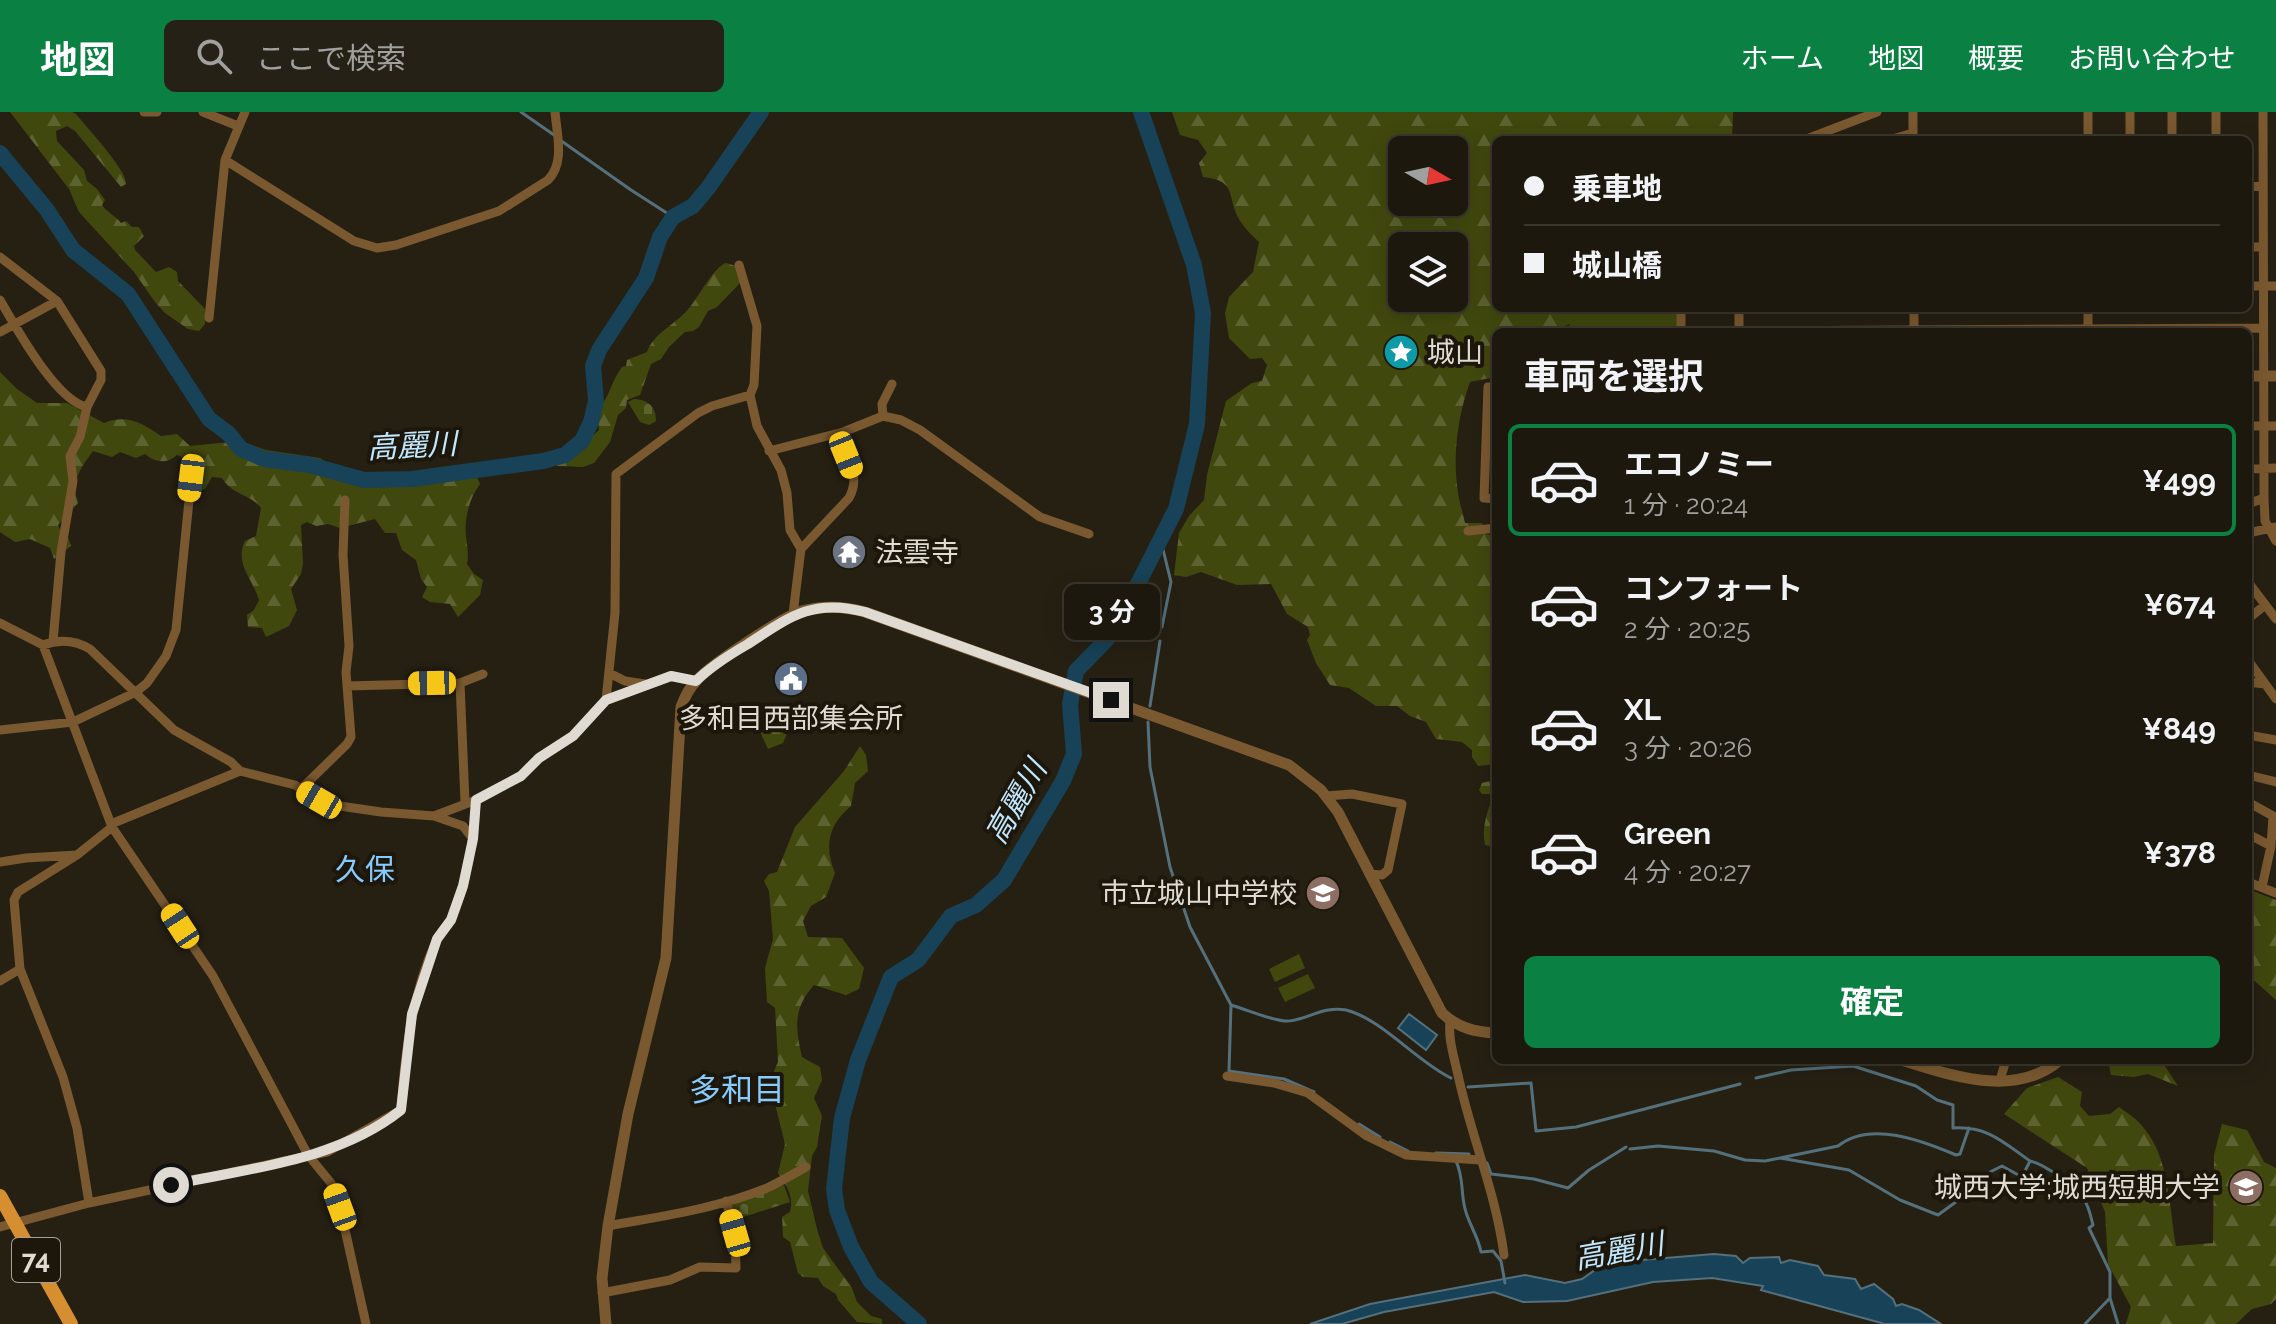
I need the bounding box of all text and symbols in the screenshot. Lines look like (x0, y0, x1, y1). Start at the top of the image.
search box (164, 20, 724, 92)
icon: search (192, 34, 236, 78)
text: 地図 (40, 37, 116, 82)
text: ここで検索 (256, 41, 406, 76)
text: ホーム (1741, 42, 1824, 75)
text: 地図 (1868, 42, 1924, 75)
text: 概要 (1968, 42, 2024, 75)
text: お問い合わせ (2068, 42, 2236, 75)
north arrow (1388, 136, 1468, 216)
map controls (1388, 136, 1468, 312)
text: 乗車地 (1572, 171, 1662, 206)
button: layers (1388, 232, 1468, 312)
text: 城山橋 (1572, 248, 1662, 283)
place icon: 城山 (1382, 333, 1420, 371)
place label: 城山 (1427, 336, 1483, 369)
text: 車両を選択 (1524, 355, 1704, 397)
water label: 高麗川 (366, 426, 461, 465)
car (826, 428, 866, 482)
icon: car (1528, 444, 1600, 516)
text: エコノミー (1624, 447, 1774, 482)
car (176, 453, 206, 503)
text: ¥499 (2142, 463, 2216, 498)
text: 1 分 · 20:24 (1624, 490, 1748, 520)
temple icon: 法雲寺 (830, 533, 868, 571)
place label: 法雲寺 (875, 536, 959, 569)
icon: car (1528, 568, 1600, 640)
text: コンフォート (1624, 571, 1803, 606)
callout: 3 分 (1063, 584, 1159, 640)
text: ¥674 (2144, 587, 2216, 622)
text: 3 分 (1089, 597, 1135, 627)
text: 2 分 · 20:25 (1624, 614, 1750, 644)
public building icon: 多和目西部集会所 (772, 660, 810, 698)
car (408, 671, 456, 695)
route end (1093, 682, 1129, 718)
icon: car (1528, 692, 1600, 764)
text: XL (1624, 692, 1661, 727)
place label: 多和目西部集会所 (679, 702, 903, 735)
text: ¥849 (2142, 711, 2216, 746)
text: 3 分 · 20:26 (1624, 733, 1752, 763)
water label: 高麗川 (978, 751, 1055, 849)
car (292, 778, 346, 822)
icon: car (1528, 816, 1600, 888)
text: Green (1624, 816, 1711, 851)
text: ¥378 (2143, 835, 2216, 870)
district label: 久保 (335, 852, 395, 887)
text: 4 分 · 20:27 (1624, 857, 1751, 887)
school or university icon: 市立城山中学校 (1304, 874, 1342, 912)
place label: 市立城山中学校 (1101, 877, 1297, 910)
car (157, 899, 203, 953)
button: 確定 (1524, 956, 2220, 1048)
district label: 多和目 (689, 1071, 785, 1108)
route start (153, 1167, 189, 1203)
school or university icon: 城西大学;城西短期大学 (2227, 1168, 2265, 1206)
place label: 城西大学;城西短期大学 (1934, 1171, 2220, 1204)
car (321, 1180, 359, 1234)
car (717, 1207, 753, 1259)
water label: 高麗川 (1572, 1225, 1669, 1276)
road number: 74 (12, 1238, 60, 1282)

